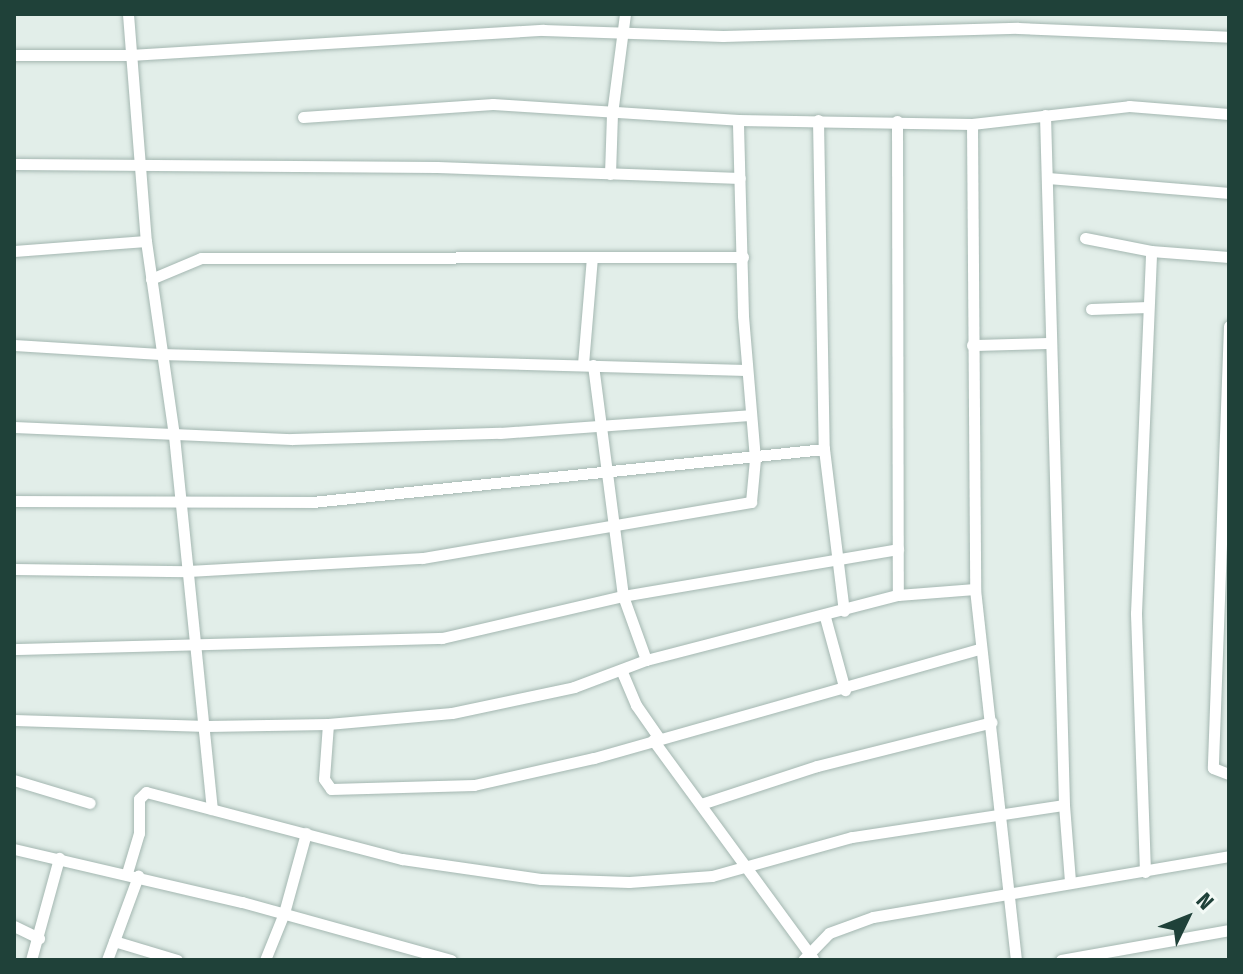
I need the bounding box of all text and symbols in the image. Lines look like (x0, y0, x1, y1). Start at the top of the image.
north arrow (1147, 878, 1227, 958)
text: N (1191, 887, 1219, 915)

